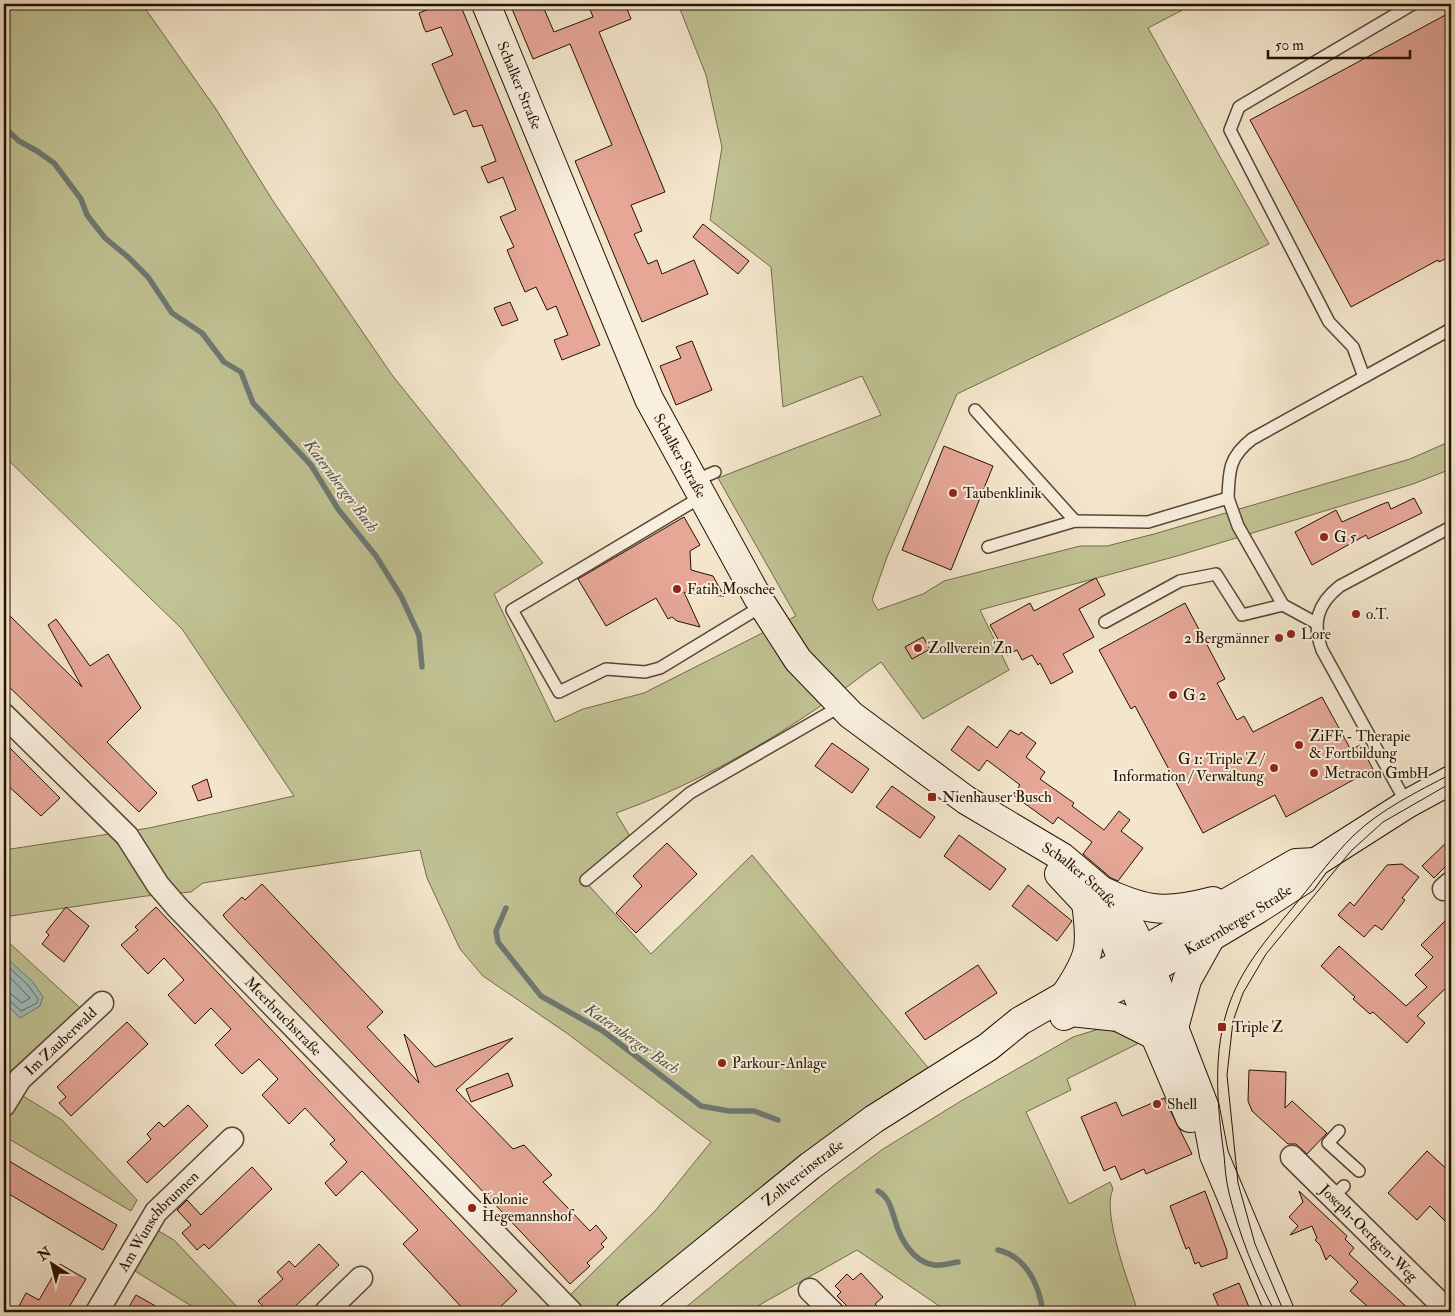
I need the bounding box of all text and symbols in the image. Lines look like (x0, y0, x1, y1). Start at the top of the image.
scale bar (1268, 28, 1410, 60)
text: 50 m (1275, 36, 1304, 55)
street label: Schalker Straße (493, 38, 546, 132)
street label: Schalker Straße (649, 410, 711, 501)
water label: Katernberger Bach (299, 435, 382, 536)
place label: Taubenklinik (963, 484, 1042, 503)
marker: Taubenklinik (947, 487, 959, 499)
place label: G 5 (1334, 528, 1357, 547)
marker: G 5 (1318, 531, 1330, 543)
place label: Fatih Moschee (687, 580, 775, 599)
marker: Fatih Moschee (671, 583, 683, 595)
place label: o.T. (1366, 605, 1389, 624)
marker: o.T. (1350, 608, 1362, 620)
place label: Lore (1301, 625, 1331, 644)
marker: Lore (1285, 628, 1297, 640)
place label: 2 Bergmänner (1184, 629, 1269, 648)
marker: 2 Bergmänner (1273, 632, 1285, 644)
place label: Zollverein Zn (928, 639, 1013, 658)
marker: Zollverein Zn (912, 642, 924, 654)
place label: G 2 (1183, 686, 1207, 705)
marker: G 2 (1167, 689, 1179, 701)
place label: ZiFF - Therapie & Fortbildung (1309, 727, 1410, 763)
marker: ZiFF - Therapie & Fortbildung (1293, 739, 1305, 751)
place label: G 1: Triple Z / Information / Verwaltung (1113, 750, 1266, 786)
marker: G 1: Triple Z / Information / Verwaltung (1268, 762, 1280, 774)
place label: Metracon GmbH (1324, 764, 1429, 783)
marker: Metracon GmbH (1308, 767, 1320, 779)
place label: Nienhauser Busch (942, 788, 1052, 807)
marker: Nienhauser Busch (926, 791, 938, 803)
street label: Schalker Straße (1038, 838, 1122, 912)
street label: Katernberger Straße (1181, 880, 1295, 959)
street label: Meerbruchstraße (240, 973, 326, 1060)
water label: Katernberger Bach (580, 998, 683, 1079)
street label: Im Zauberwald (21, 1003, 101, 1079)
place label: Triple Z (1232, 1018, 1283, 1038)
marker: Triple Z (1216, 1021, 1228, 1033)
place label: Parkour-Anlage (732, 1054, 827, 1073)
marker: Parkour-Anlage (716, 1057, 728, 1069)
place label: Shell (1167, 1095, 1197, 1114)
marker: Shell (1151, 1098, 1163, 1110)
street label: Zollvereinstraße (758, 1135, 847, 1211)
street label: Am Wunschbrunnen (113, 1167, 203, 1276)
street label: Joseph-Oertgen-Weg (1314, 1180, 1422, 1286)
place label: Kolonie Hegemannshof (482, 1190, 575, 1226)
marker: Kolonie Hegemannshof (466, 1202, 478, 1214)
north arrow (28, 1238, 78, 1288)
text: N (34, 1243, 55, 1265)

